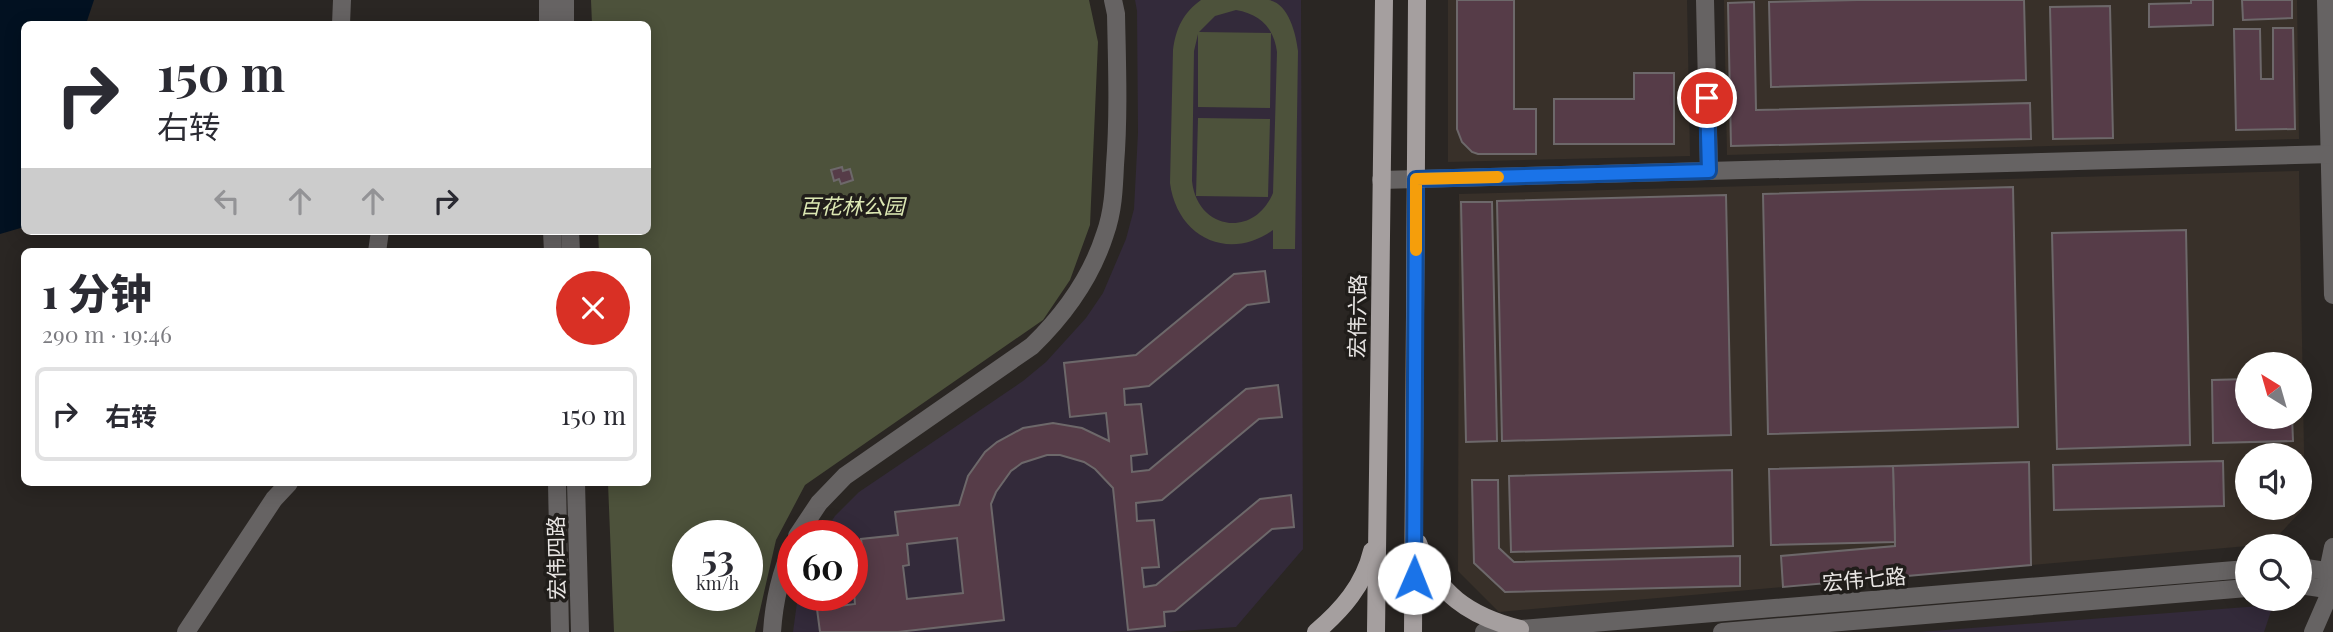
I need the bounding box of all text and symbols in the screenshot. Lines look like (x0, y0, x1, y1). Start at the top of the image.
text: 150 m (157, 39, 285, 104)
icon: right (42, 49, 133, 140)
pin (1677, 68, 1737, 128)
icon: arrive (1688, 79, 1726, 117)
text: 右转 (157, 104, 221, 147)
icon: left (208, 182, 246, 220)
icon: ahead (281, 182, 319, 220)
icon: ahead (354, 182, 392, 220)
icon: right (427, 182, 465, 220)
park label: 百花林公园 (800, 191, 907, 219)
text: 1 分钟 (42, 264, 152, 320)
button: close (556, 271, 630, 345)
street label: 宏伟六路 (1341, 274, 1371, 358)
text: 290 m · 19:46 (42, 318, 172, 349)
north arrow (2235, 352, 2312, 429)
map controls (2235, 352, 2312, 611)
icon: right (46, 395, 84, 433)
text: 150 m (561, 397, 626, 432)
text: 右转 (105, 398, 157, 433)
button: sound (2235, 443, 2312, 520)
street label: 宏伟四路 (540, 516, 570, 600)
speed limit sign: 60 (777, 520, 868, 611)
text: 53 (701, 533, 734, 580)
button: search (2235, 534, 2312, 611)
position arrow (1377, 541, 1451, 615)
street label: 宏伟七路 (1821, 560, 1907, 596)
text: km/h (696, 571, 739, 595)

